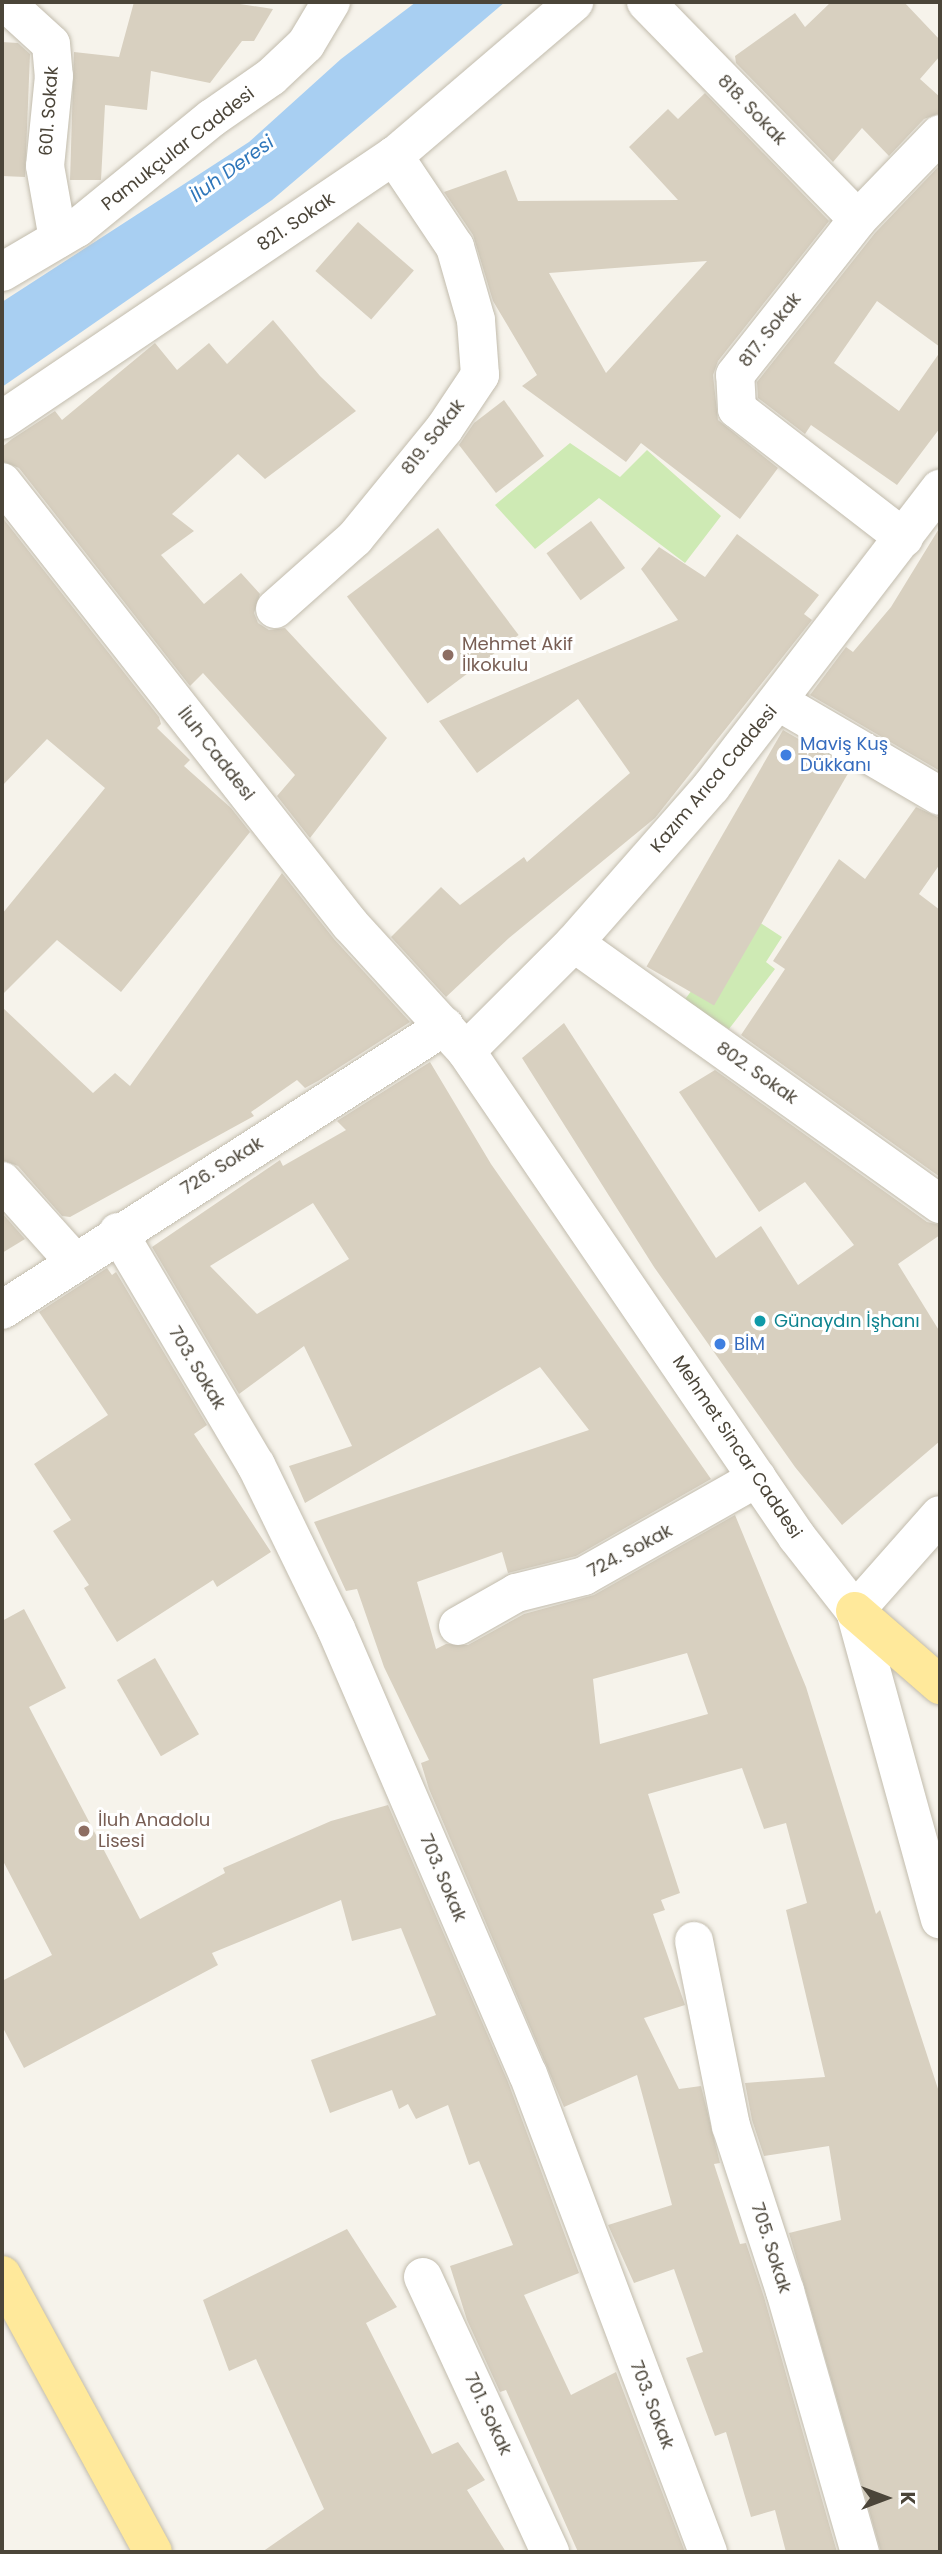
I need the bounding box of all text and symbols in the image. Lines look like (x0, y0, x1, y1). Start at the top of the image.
street label: 601. Sokak (35, 65, 63, 157)
street label: 818. Sokak (713, 70, 791, 150)
street label: Pamukçular Caddesi (97, 83, 259, 215)
water label: İluh Deresi (186, 131, 278, 207)
street label: 821. Sokak (253, 188, 339, 256)
street label: 817. Sokak (734, 289, 806, 371)
street label: 819. Sokak (397, 395, 469, 479)
place label: Mehmet Akif İlkokulu (462, 634, 573, 676)
marker: Mehmet Akif İlkokulu (440, 647, 456, 663)
street label: Kazım Arıca Caddesi (646, 701, 782, 857)
street label: İluh Caddesi (173, 703, 259, 805)
place label: Maviş Kuş Dükkanı (800, 734, 888, 776)
marker: Maviş Kuş Dükkanı (778, 747, 794, 763)
street label: 802. Sokak (712, 1037, 802, 1109)
street label: 726. Sokak (177, 1132, 267, 1200)
place label: Günaydın İşhanı (774, 1310, 920, 1332)
marker: Günaydın İşhanı (752, 1313, 768, 1329)
street label: 703. Sokak (164, 1323, 230, 1413)
place label: BİM (734, 1333, 765, 1355)
marker: BİM (712, 1336, 728, 1352)
street label: Mehmet Sincar Caddesi (668, 1352, 806, 1542)
street label: 724. Sokak (584, 1520, 676, 1582)
place label: İluh Anadolu Lisesi (98, 1810, 210, 1853)
marker: İluh Anadolu Lisesi (76, 1823, 92, 1839)
street label: 703. Sokak (415, 1831, 471, 1925)
street label: 705. Sokak (746, 2200, 796, 2296)
street label: 703. Sokak (625, 2358, 679, 2452)
street label: 701. Sokak (460, 2369, 516, 2459)
north arrow (851, 2463, 921, 2533)
text: K (894, 2491, 921, 2505)

